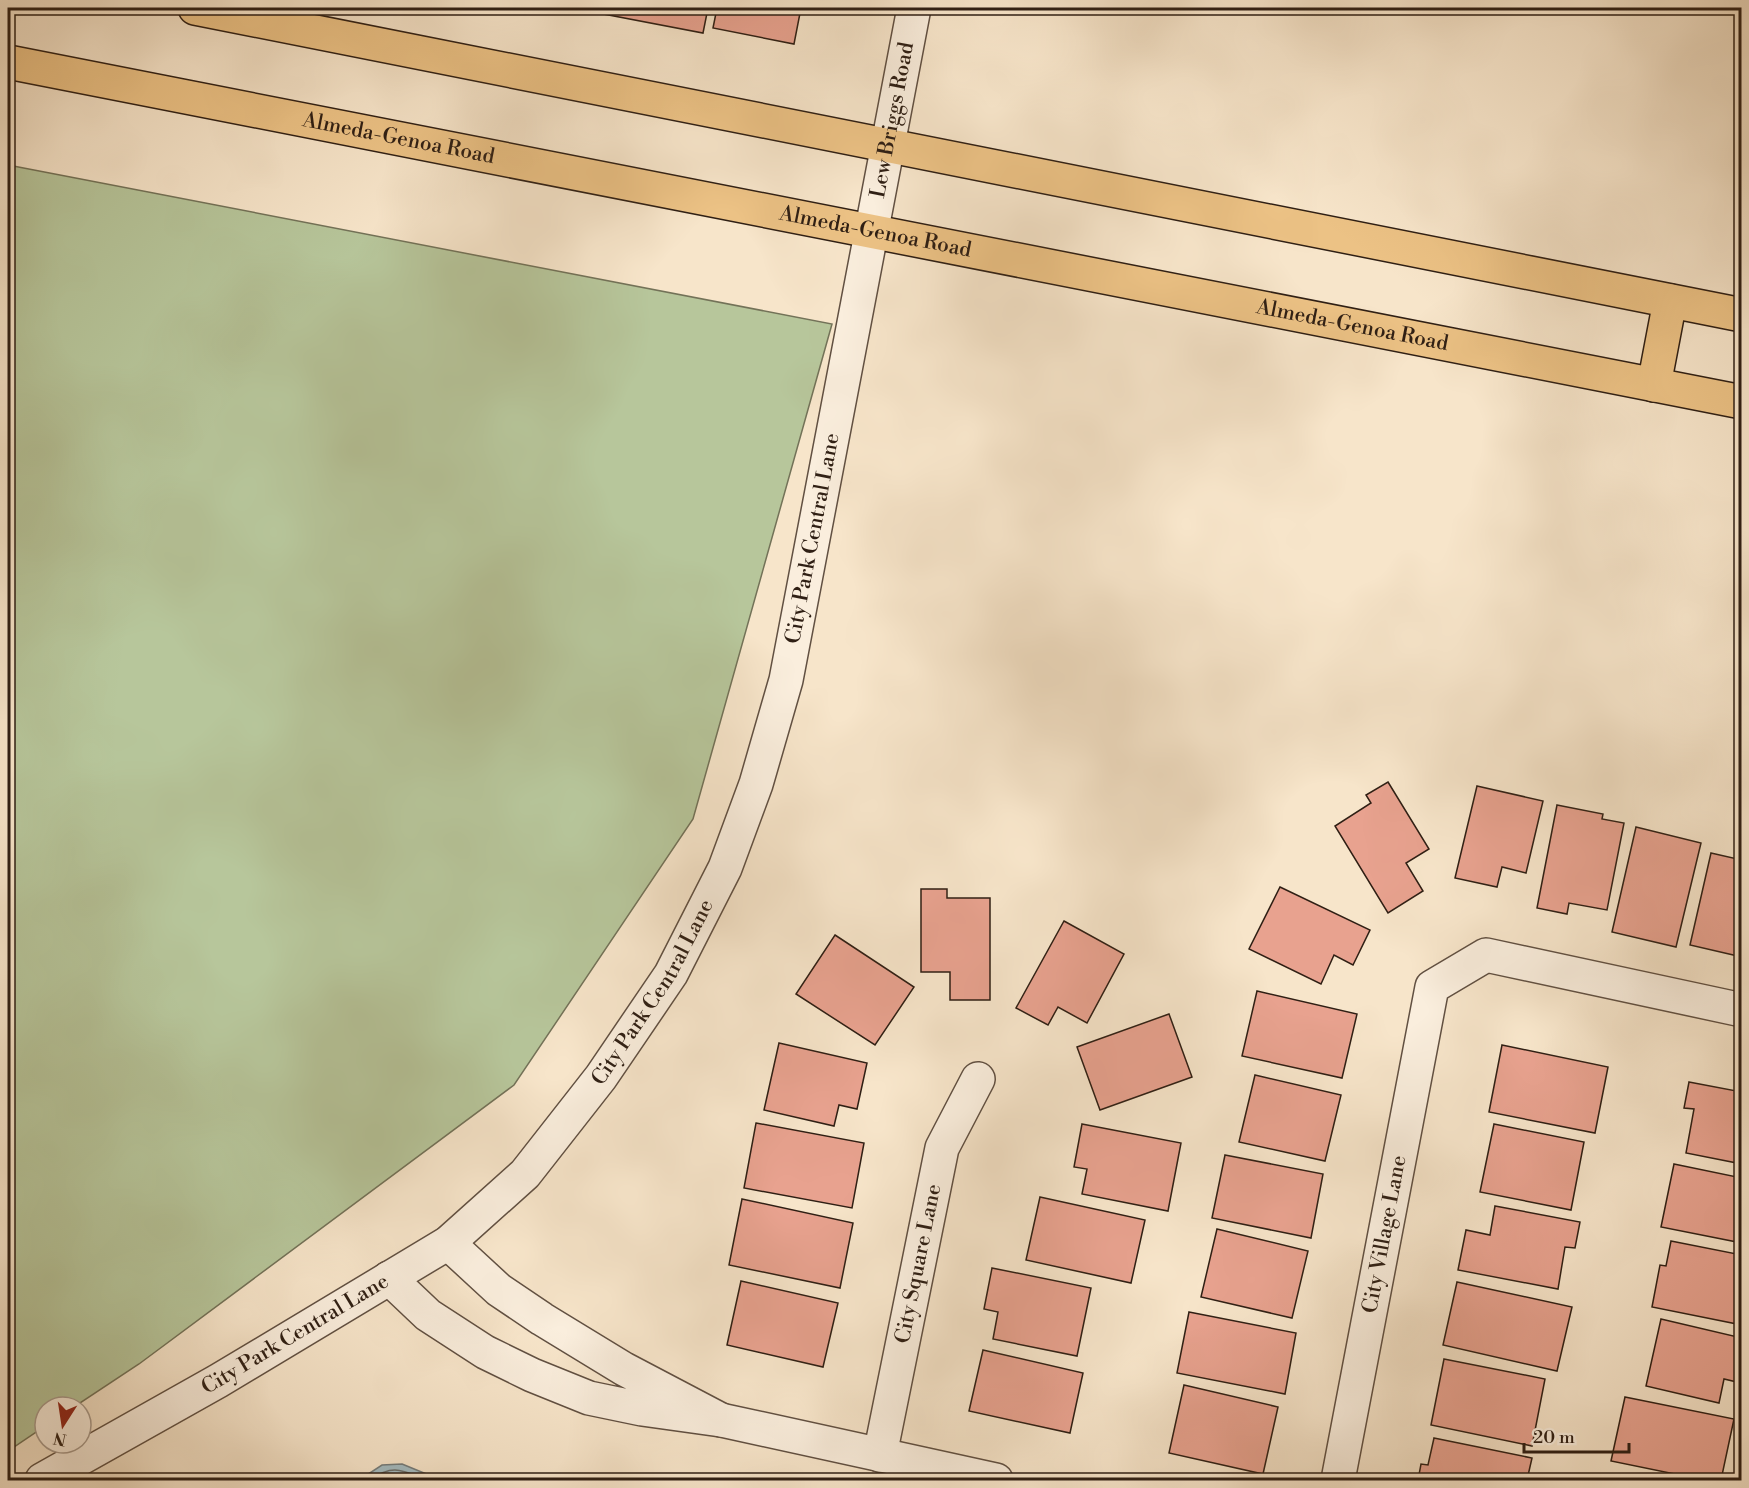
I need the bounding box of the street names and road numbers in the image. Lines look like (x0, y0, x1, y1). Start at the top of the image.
street label: Lew Briggs Road (865, 40, 920, 200)
street label: Almeda-Genoa Road (299, 107, 497, 170)
street label: Almeda-Genoa Road (776, 200, 974, 264)
street label: Almeda-Genoa Road (1253, 294, 1451, 357)
street label: City Park Central Lane (780, 431, 846, 646)
street label: City Park Central Lane (586, 895, 720, 1091)
street label: City Village Lane (1357, 1153, 1413, 1316)
street label: City Square Lane (890, 1182, 947, 1346)
street label: City Park Central Lane (197, 1268, 394, 1401)

